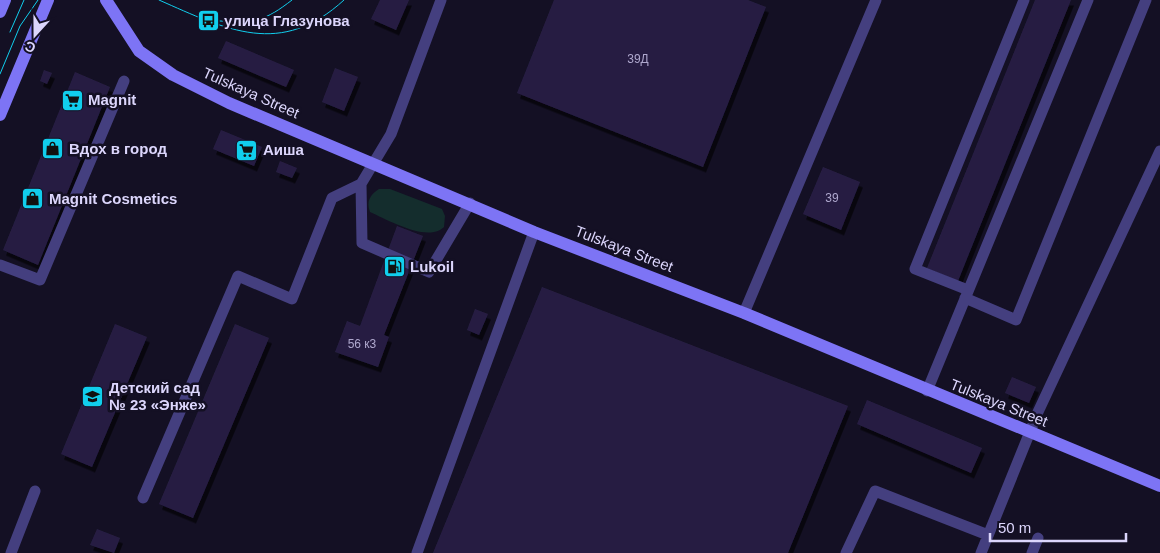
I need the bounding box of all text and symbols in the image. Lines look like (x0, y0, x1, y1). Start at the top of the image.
bus stop icon: улица Глазунова (196, 9, 220, 33)
north arrow (10, 10, 60, 60)
place label: улица Глазунова (224, 12, 350, 29)
text: С (23, 38, 38, 56)
house number: 39Д (627, 52, 649, 66)
street label: Tulskaya Street (200, 64, 303, 122)
supermarket icon: Magnit (60, 88, 84, 112)
place label: Magnit (88, 91, 136, 108)
shop icon: Вдох в город (41, 137, 65, 161)
supermarket icon: Аиша (235, 138, 259, 162)
place label: Вдох в город (69, 140, 167, 157)
place label: Аиша (263, 141, 305, 158)
shop icon: Magnit Cosmetics (21, 187, 45, 211)
place label: Magnit Cosmetics (49, 190, 177, 207)
house number: 39 (825, 191, 839, 205)
street label: Tulskaya Street (573, 222, 676, 275)
fuel station icon: Lukoil (382, 255, 406, 279)
place label: Lukoil (410, 258, 454, 275)
house number: 56 к3 (348, 337, 377, 351)
street label: Tulskaya Street (948, 375, 1051, 430)
place label: Детский сад № 23 «Энже» (109, 379, 206, 413)
school or university icon: Детский сад № 23 «Энже» (81, 385, 105, 409)
scale bar (990, 510, 1126, 542)
text: 50 m (998, 519, 1031, 536)

